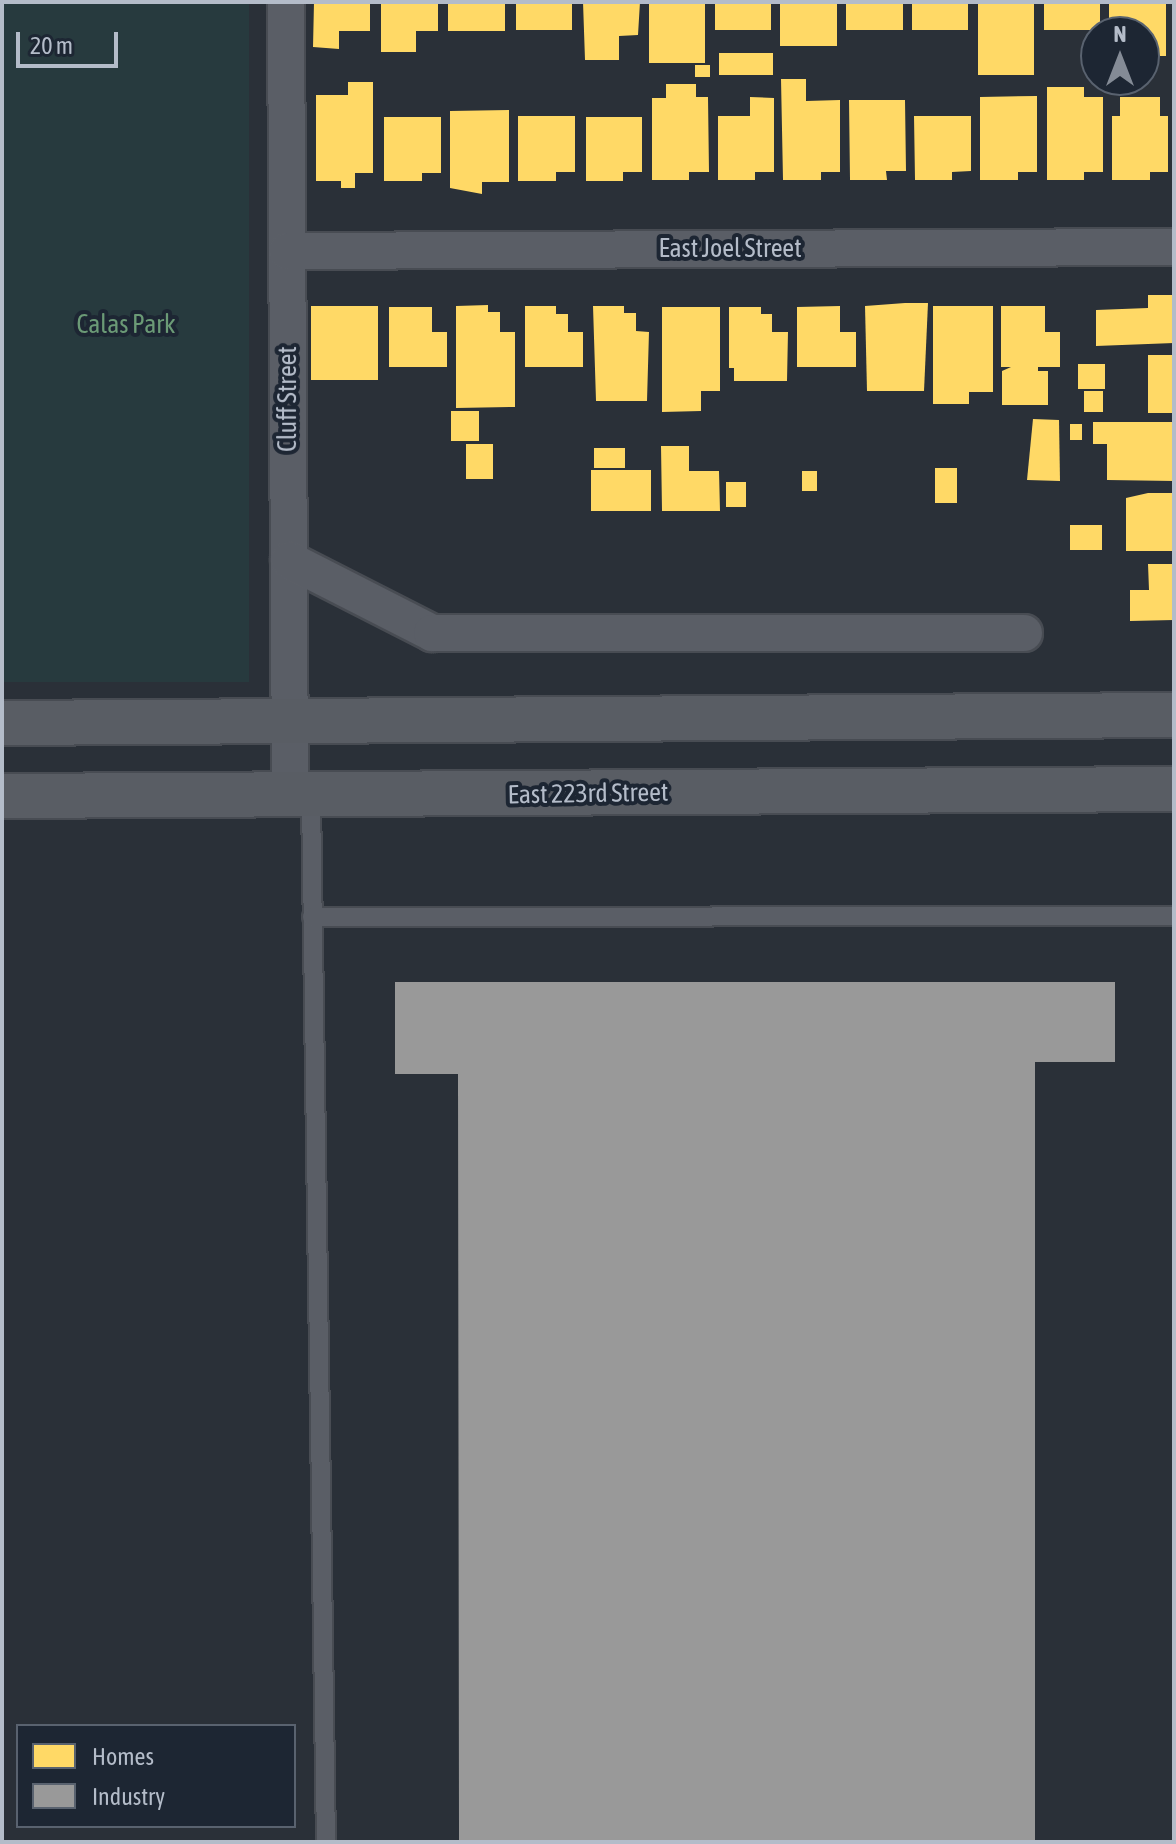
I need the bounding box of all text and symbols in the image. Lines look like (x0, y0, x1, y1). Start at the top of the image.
scale bar (20, 16, 122, 66)
north arrow (1080, 16, 1160, 96)
text: N (1114, 21, 1126, 47)
text: 20 m (30, 32, 73, 59)
street label: East Joel Street (658, 233, 802, 265)
park label: Calas Park (77, 309, 175, 341)
street label: Cluff Street (272, 346, 304, 452)
street label: East 223rd Street (507, 777, 669, 811)
legend (16, 1724, 296, 1828)
text: Homes (92, 1743, 154, 1770)
text: Industry (92, 1783, 165, 1810)

